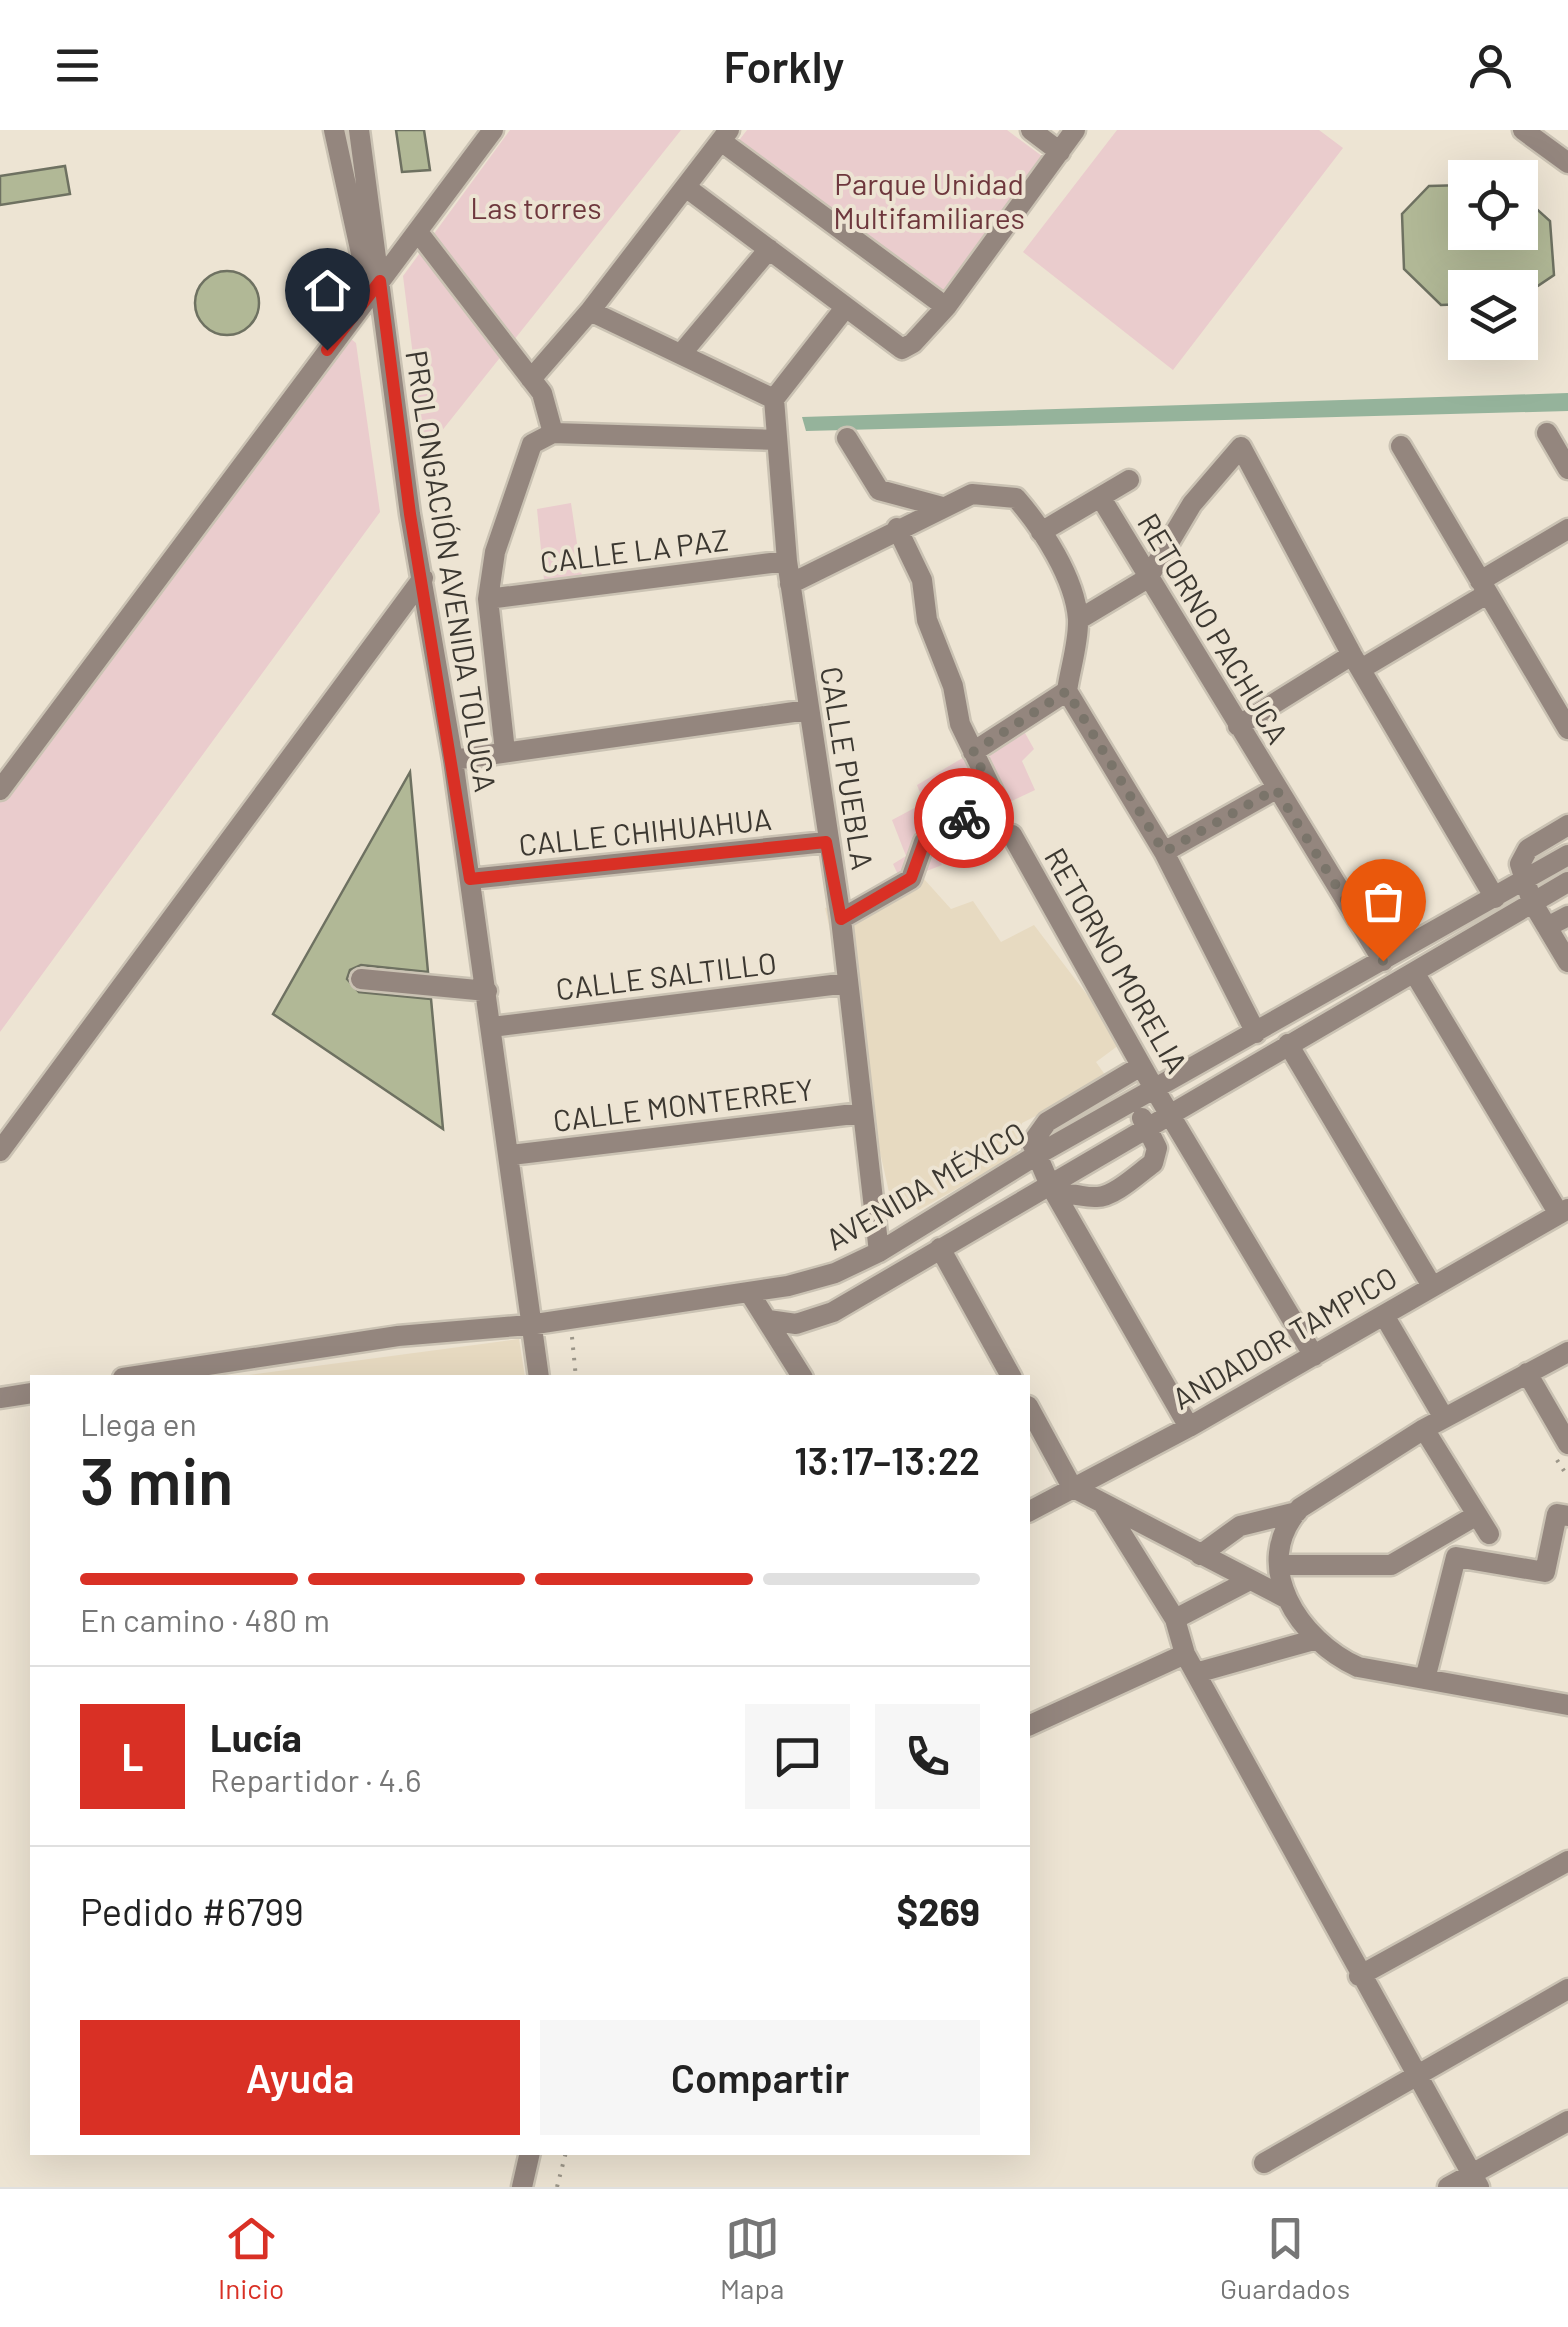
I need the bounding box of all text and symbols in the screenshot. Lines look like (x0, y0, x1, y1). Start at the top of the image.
icon: menu (50, 38, 105, 93)
text: Forkly (723, 38, 845, 92)
icon: person (1463, 38, 1518, 93)
map controls (1448, 160, 1538, 360)
button: locate (1448, 160, 1538, 250)
park label: Parque Unidad Multifamiliares (833, 165, 1025, 235)
park label: Las torres (470, 189, 602, 225)
pin (285, 248, 370, 351)
icon: home (300, 263, 355, 318)
button: layers (1448, 270, 1538, 360)
street label: PROLONGACIÓN AVENIDA TOLUCA (399, 348, 505, 794)
street label: RETORNO PACHUCA (1131, 506, 1297, 750)
street label: CALLE LA PAZ (538, 521, 730, 579)
street label: CALLE PUEBLA (814, 664, 882, 872)
courier (914, 768, 1014, 868)
icon: bike (937, 791, 992, 846)
street label: CALLE CHIHUAHUA (517, 800, 773, 862)
street label: RETORNO MORELIA (1038, 841, 1196, 1079)
pin (1341, 859, 1426, 962)
icon: bag (1356, 874, 1411, 929)
street label: CALLE SALTILLO (554, 944, 778, 1006)
street label: CALLE MONTERREY (551, 1070, 815, 1138)
street label: AVENIDA MÉXICO (819, 1113, 1031, 1257)
street label: ANDADOR TAMPICO (1165, 1258, 1403, 1416)
text: Llega en (80, 1404, 197, 1442)
text: 13:17–13:22 (794, 1437, 980, 1483)
text: 3 min (80, 1440, 233, 1518)
text: En camino · 480 m (80, 1600, 330, 1638)
button: chat (745, 1704, 850, 1809)
button: phone (875, 1704, 980, 1809)
text: Lucía (210, 1714, 302, 1760)
text: L (122, 1733, 143, 1779)
text: Repartidor · 4.6 (210, 1760, 422, 1798)
text: Pedido #6799 (80, 1888, 304, 1934)
text: $269 (896, 1888, 980, 1934)
button: Ayuda (80, 2020, 520, 2135)
button: Compartir (540, 2020, 980, 2135)
tab: Inicio (218, 2211, 284, 2305)
tab: Mapa (720, 2211, 784, 2305)
tab: Guardados (1220, 2211, 1350, 2305)

